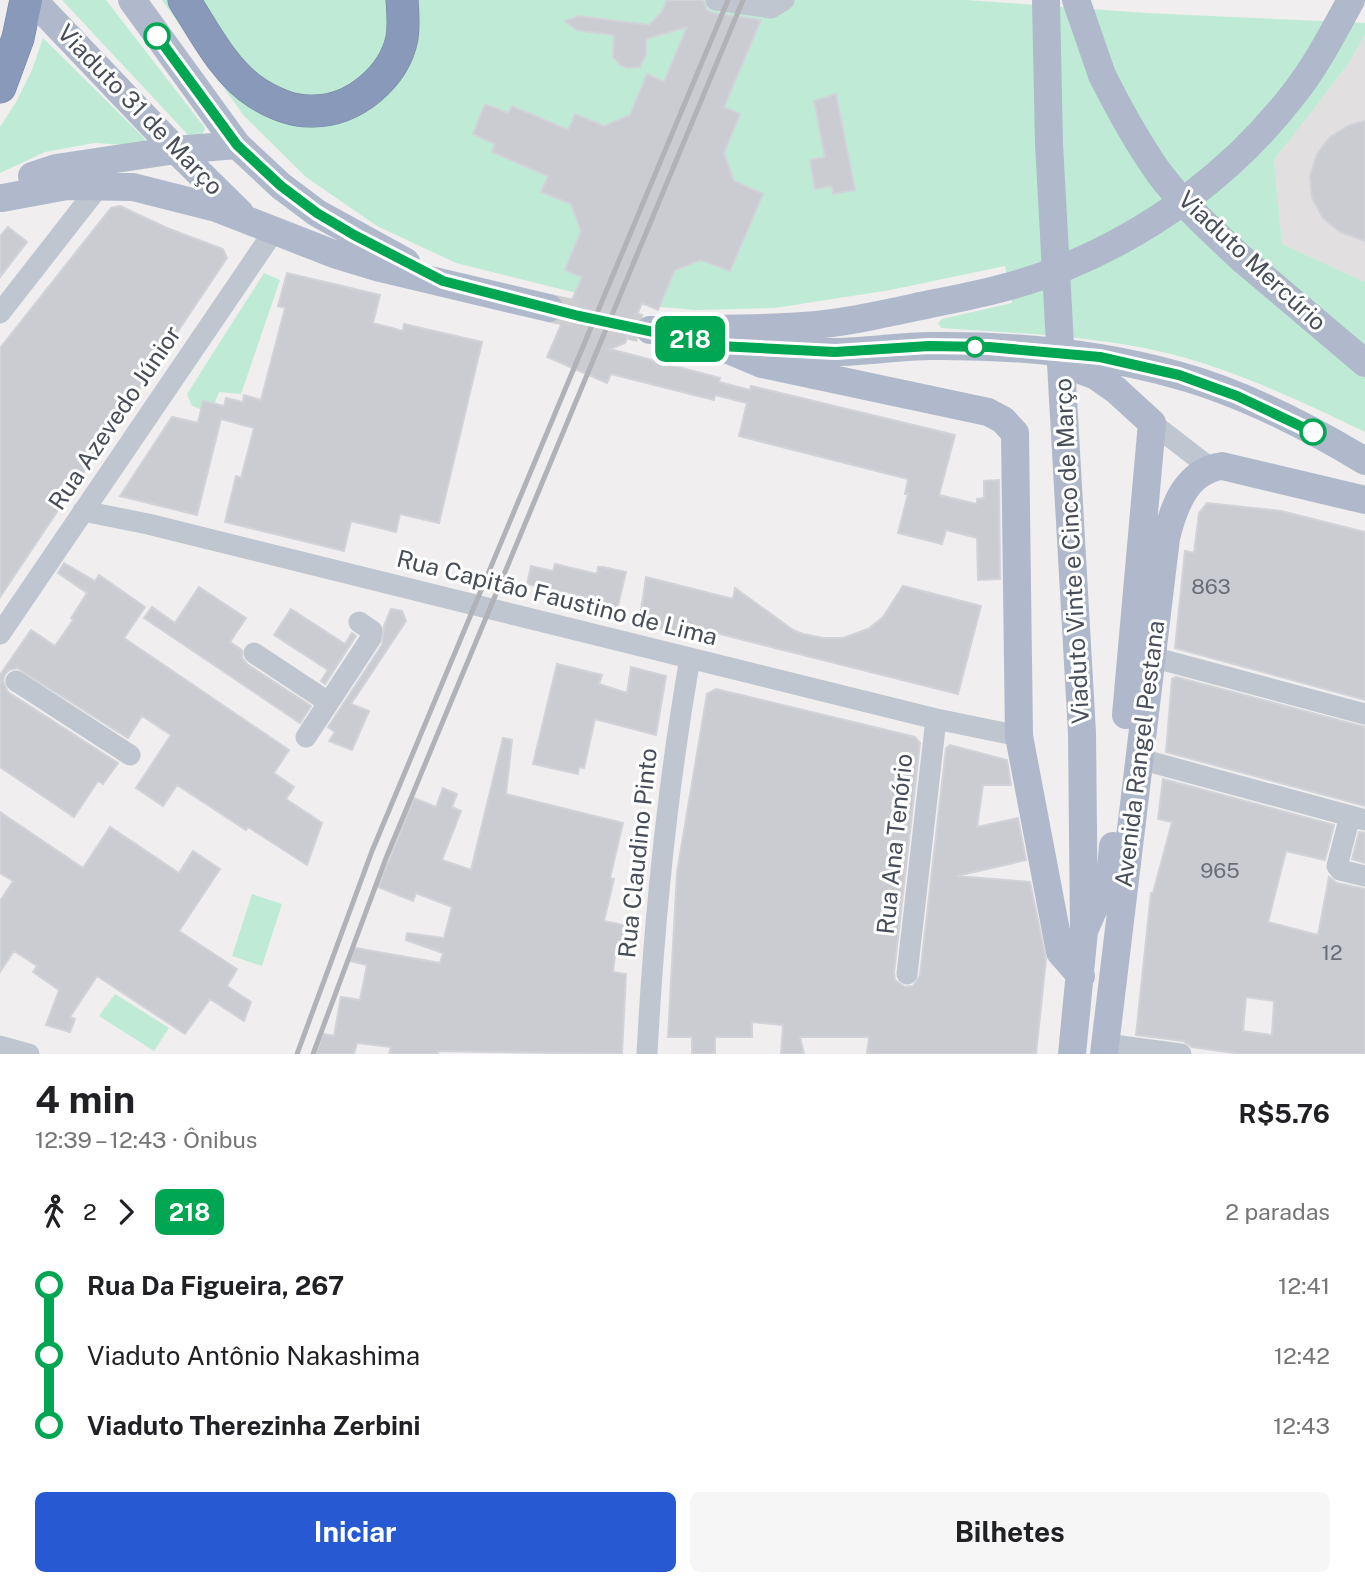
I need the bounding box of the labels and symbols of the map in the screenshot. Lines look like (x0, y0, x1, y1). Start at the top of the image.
street label: Viaduto 31 de Março (52, 18, 229, 200)
unlabelled marker (144, 23, 170, 49)
street label: Viaduto Mercúrio (1173, 185, 1332, 336)
line badge: 218 (650, 316, 730, 362)
street label: Rua Azevedo Júnior (42, 320, 186, 515)
unlabelled marker (965, 337, 985, 357)
street label: Viaduto Vinte e Cinco de Março (1048, 377, 1094, 725)
unlabelled marker (1300, 419, 1326, 445)
street label: Rua Capitão Faustino de Lima (394, 544, 721, 650)
house number: 863 (1191, 574, 1231, 599)
street label: Avenida Rangel Pestana (1109, 619, 1169, 889)
street label: Rua Claudino Pinto (612, 747, 662, 959)
street label: Rua Ana Tenório (871, 752, 917, 936)
house number: 965 (1200, 858, 1240, 883)
house number: 12 (1321, 940, 1343, 965)

